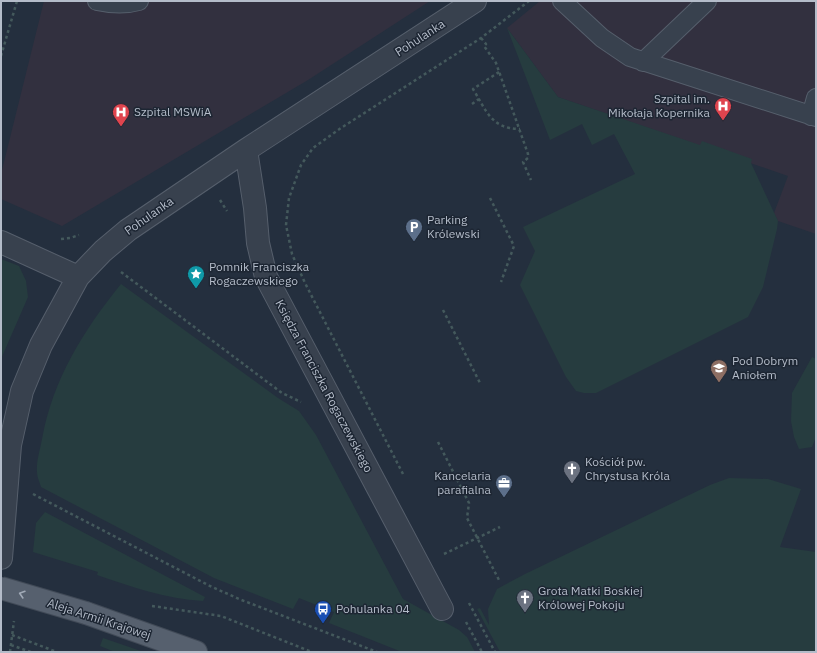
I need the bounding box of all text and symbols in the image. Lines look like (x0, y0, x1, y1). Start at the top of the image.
street label: Pohulanka (392, 16, 448, 59)
place label: Szpital im. Mikołaja Kopernika (608, 91, 711, 120)
hospital icon: Szpital im. Mikołaja Kopernika (713, 96, 733, 121)
hospital icon: Szpital MSWiA (111, 102, 131, 127)
place label: Szpital MSWiA (134, 104, 212, 119)
street label: Pohulanka (121, 193, 177, 238)
place label: Parking Królewski (427, 212, 480, 241)
parking icon: Parking Królewski (404, 217, 424, 242)
place label: Pomnik Franciszka Rogaczewskiego (209, 259, 310, 288)
place icon: Pomnik Franciszka Rogaczewskiego (186, 264, 206, 289)
street label: Księdza Franciszka Rogaczewskiego (272, 297, 377, 475)
place label: Pod Dobrym Aniołem (732, 353, 798, 382)
school or university icon: Pod Dobrym Aniołem (709, 358, 729, 383)
place label: Kościół pw. Chrystusa Króla (585, 454, 670, 483)
church icon: Kościół pw. Chrystusa Króla (562, 459, 582, 484)
place label: Kancelaria parafialna (434, 468, 492, 497)
office icon: Kancelaria parafialna (494, 473, 514, 498)
place label: Grota Matki Boskiej Królowej Pokoju (538, 583, 643, 612)
church icon: Grota Matki Boskiej Królowej Pokoju (515, 588, 535, 613)
one-way arrow (19, 590, 26, 599)
street label: Aleja Armii Krajowej (46, 595, 153, 642)
bus stop icon: Pohulanka 04 (313, 599, 333, 624)
place label: Pohulanka 04 (336, 601, 410, 616)

